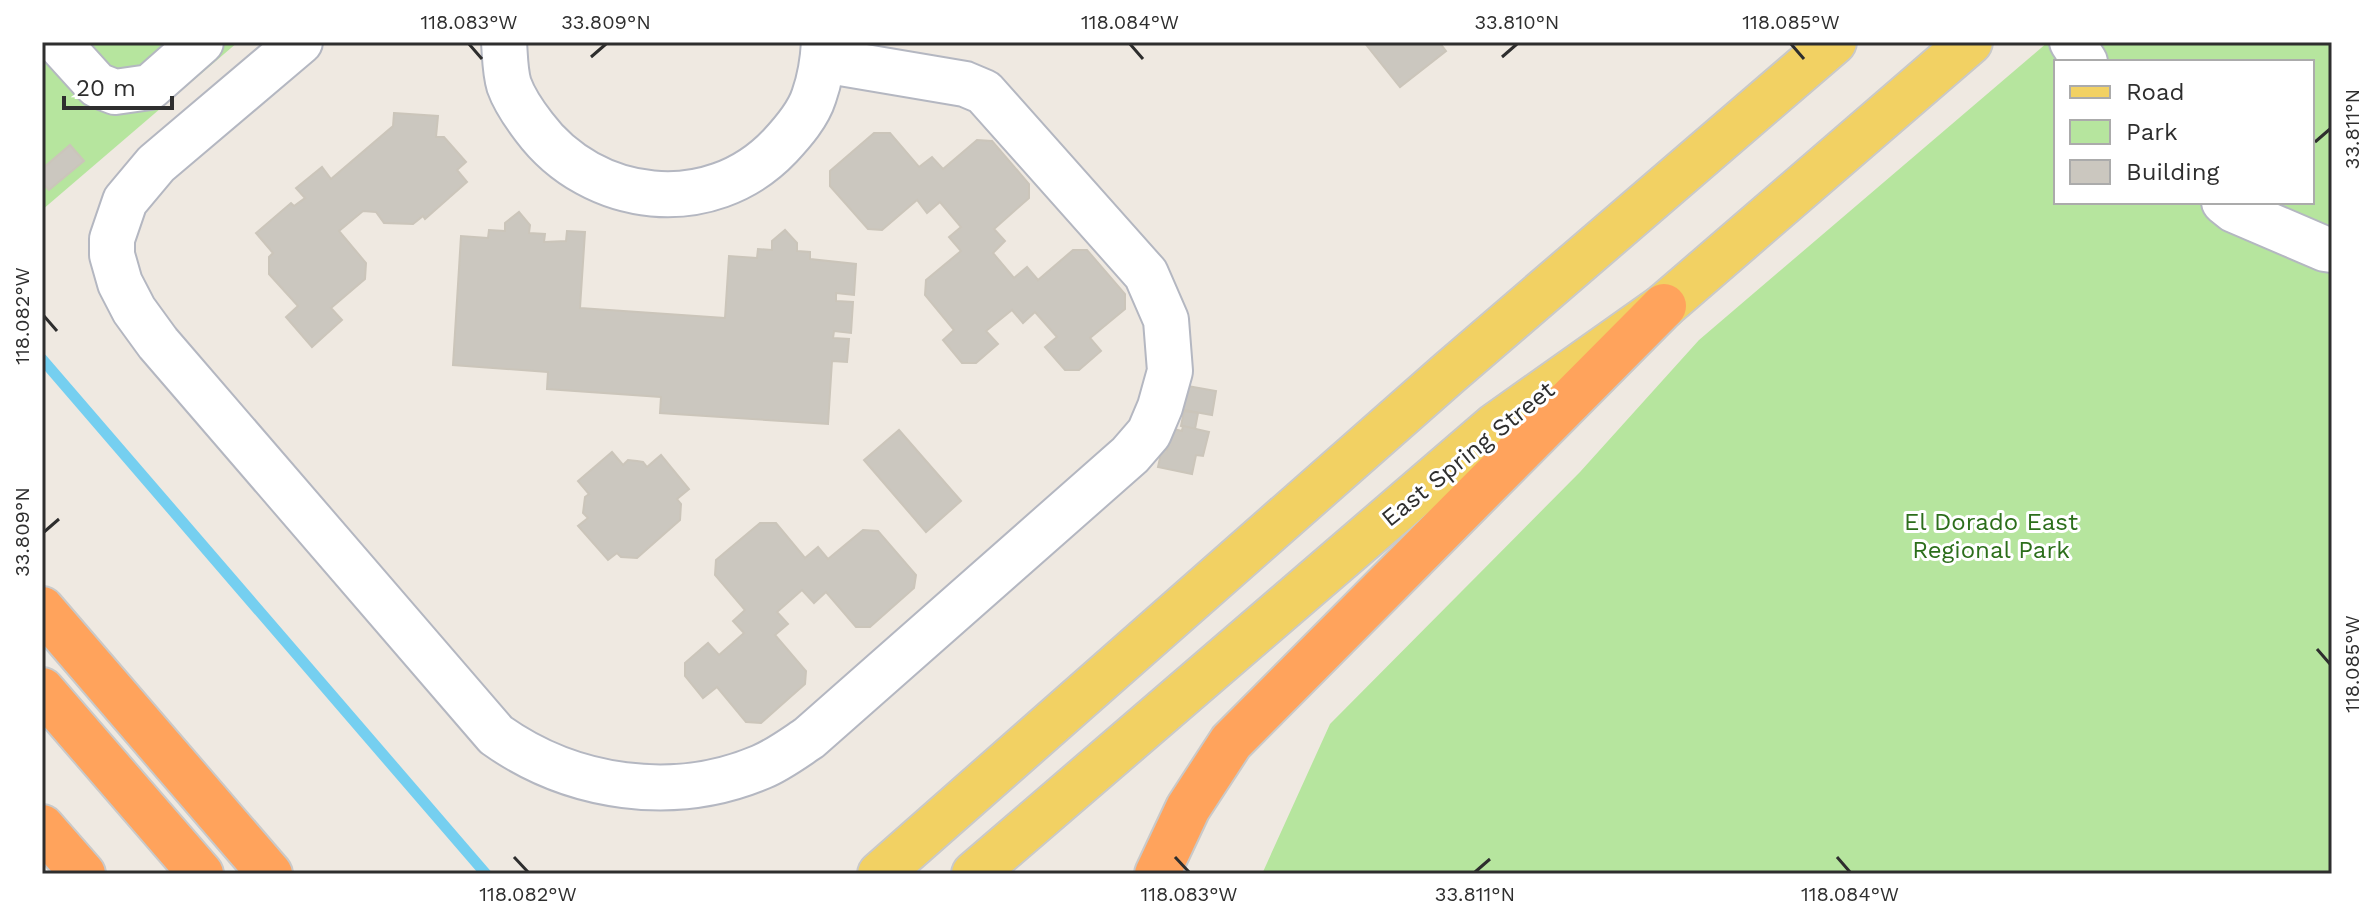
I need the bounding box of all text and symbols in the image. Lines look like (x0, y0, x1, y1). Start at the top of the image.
text: 118.083°W (420, 10, 518, 34)
text: 33.809°N (561, 10, 651, 34)
text: 118.084°W (1081, 10, 1179, 34)
text: 33.810°N (1474, 10, 1560, 34)
text: 118.085°W (1742, 10, 1840, 34)
scale bar (64, 60, 172, 110)
legend (2054, 60, 2314, 204)
text: 20 m (76, 74, 136, 102)
text: Road (2126, 78, 2185, 106)
text: 33.811°N (2340, 89, 2364, 169)
text: Park (2126, 118, 2178, 146)
text: Building (2126, 158, 2219, 186)
text: 118.082°W (10, 267, 34, 365)
street label: East Spring Street (1376, 376, 1560, 532)
text: 33.809°N (10, 487, 34, 577)
park label: El Dorado East Regional Park (1904, 508, 2078, 564)
text: 118.085°W (2340, 615, 2364, 713)
text: 118.082°W (479, 882, 577, 906)
text: 118.083°W (1140, 882, 1238, 906)
text: 33.811°N (1435, 882, 1515, 906)
text: 118.084°W (1801, 882, 1899, 906)

